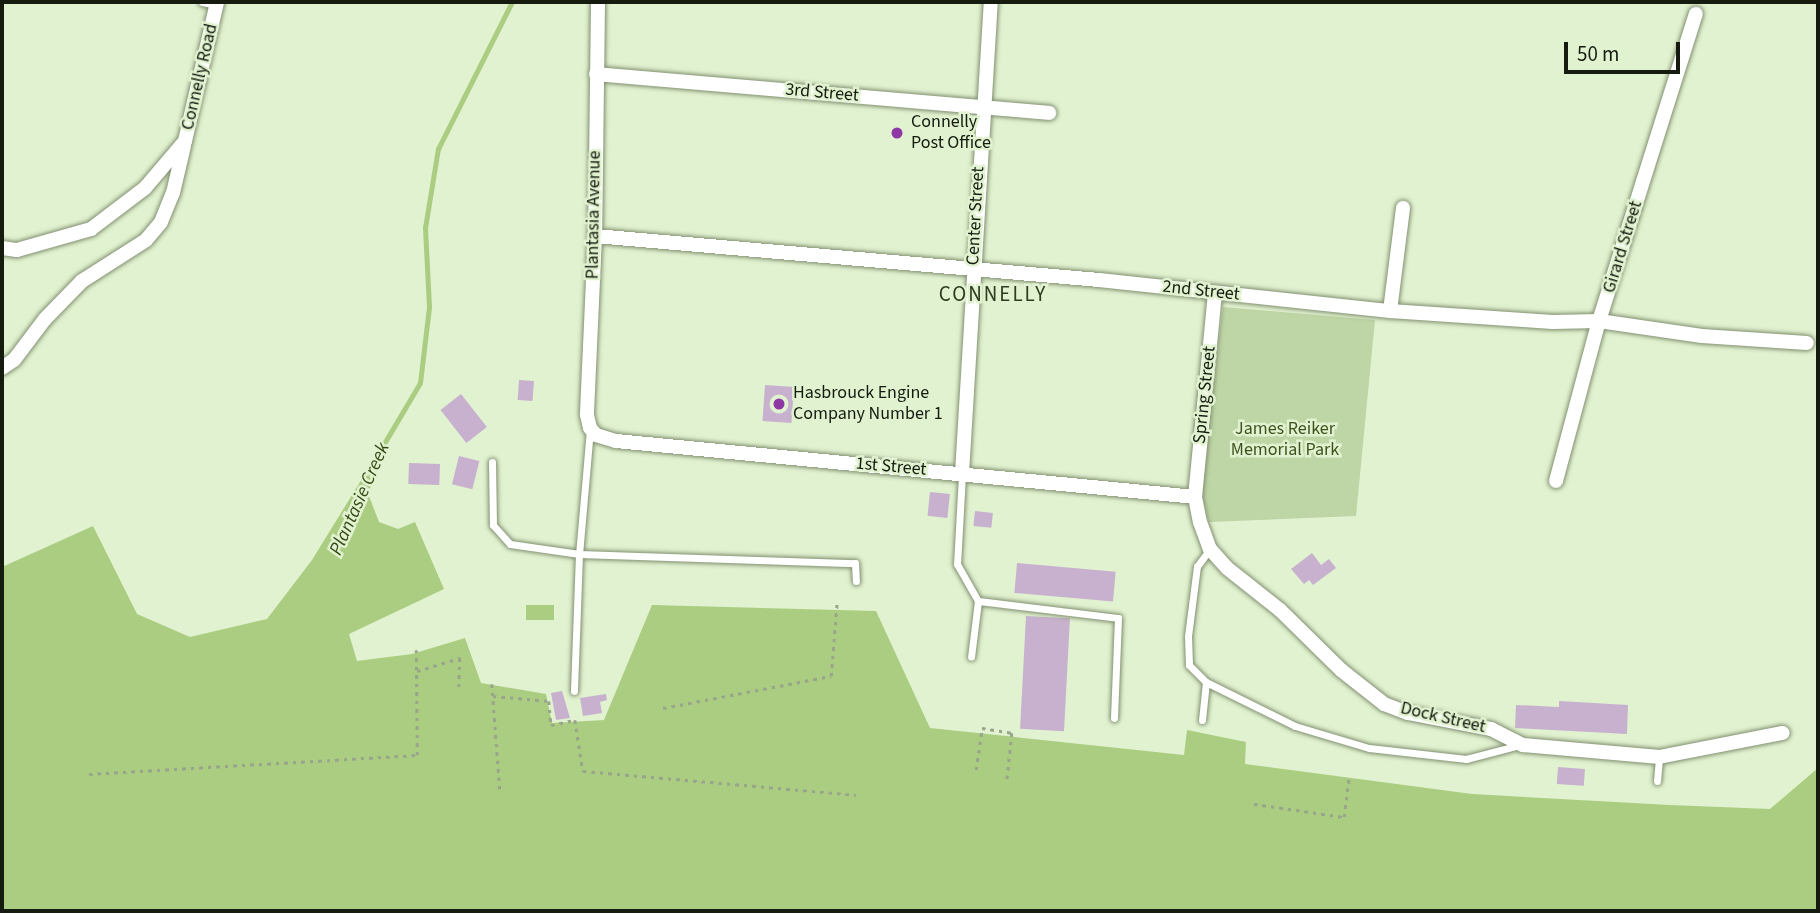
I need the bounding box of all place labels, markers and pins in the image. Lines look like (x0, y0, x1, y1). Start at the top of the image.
place label: Connelly Post Office (911, 112, 991, 154)
marker: Connelly Post Office (889, 125, 905, 141)
place label: Hasbrouck Engine Company Number 1 (793, 383, 943, 426)
marker: Hasbrouck Engine Company Number 1 (771, 396, 787, 412)

